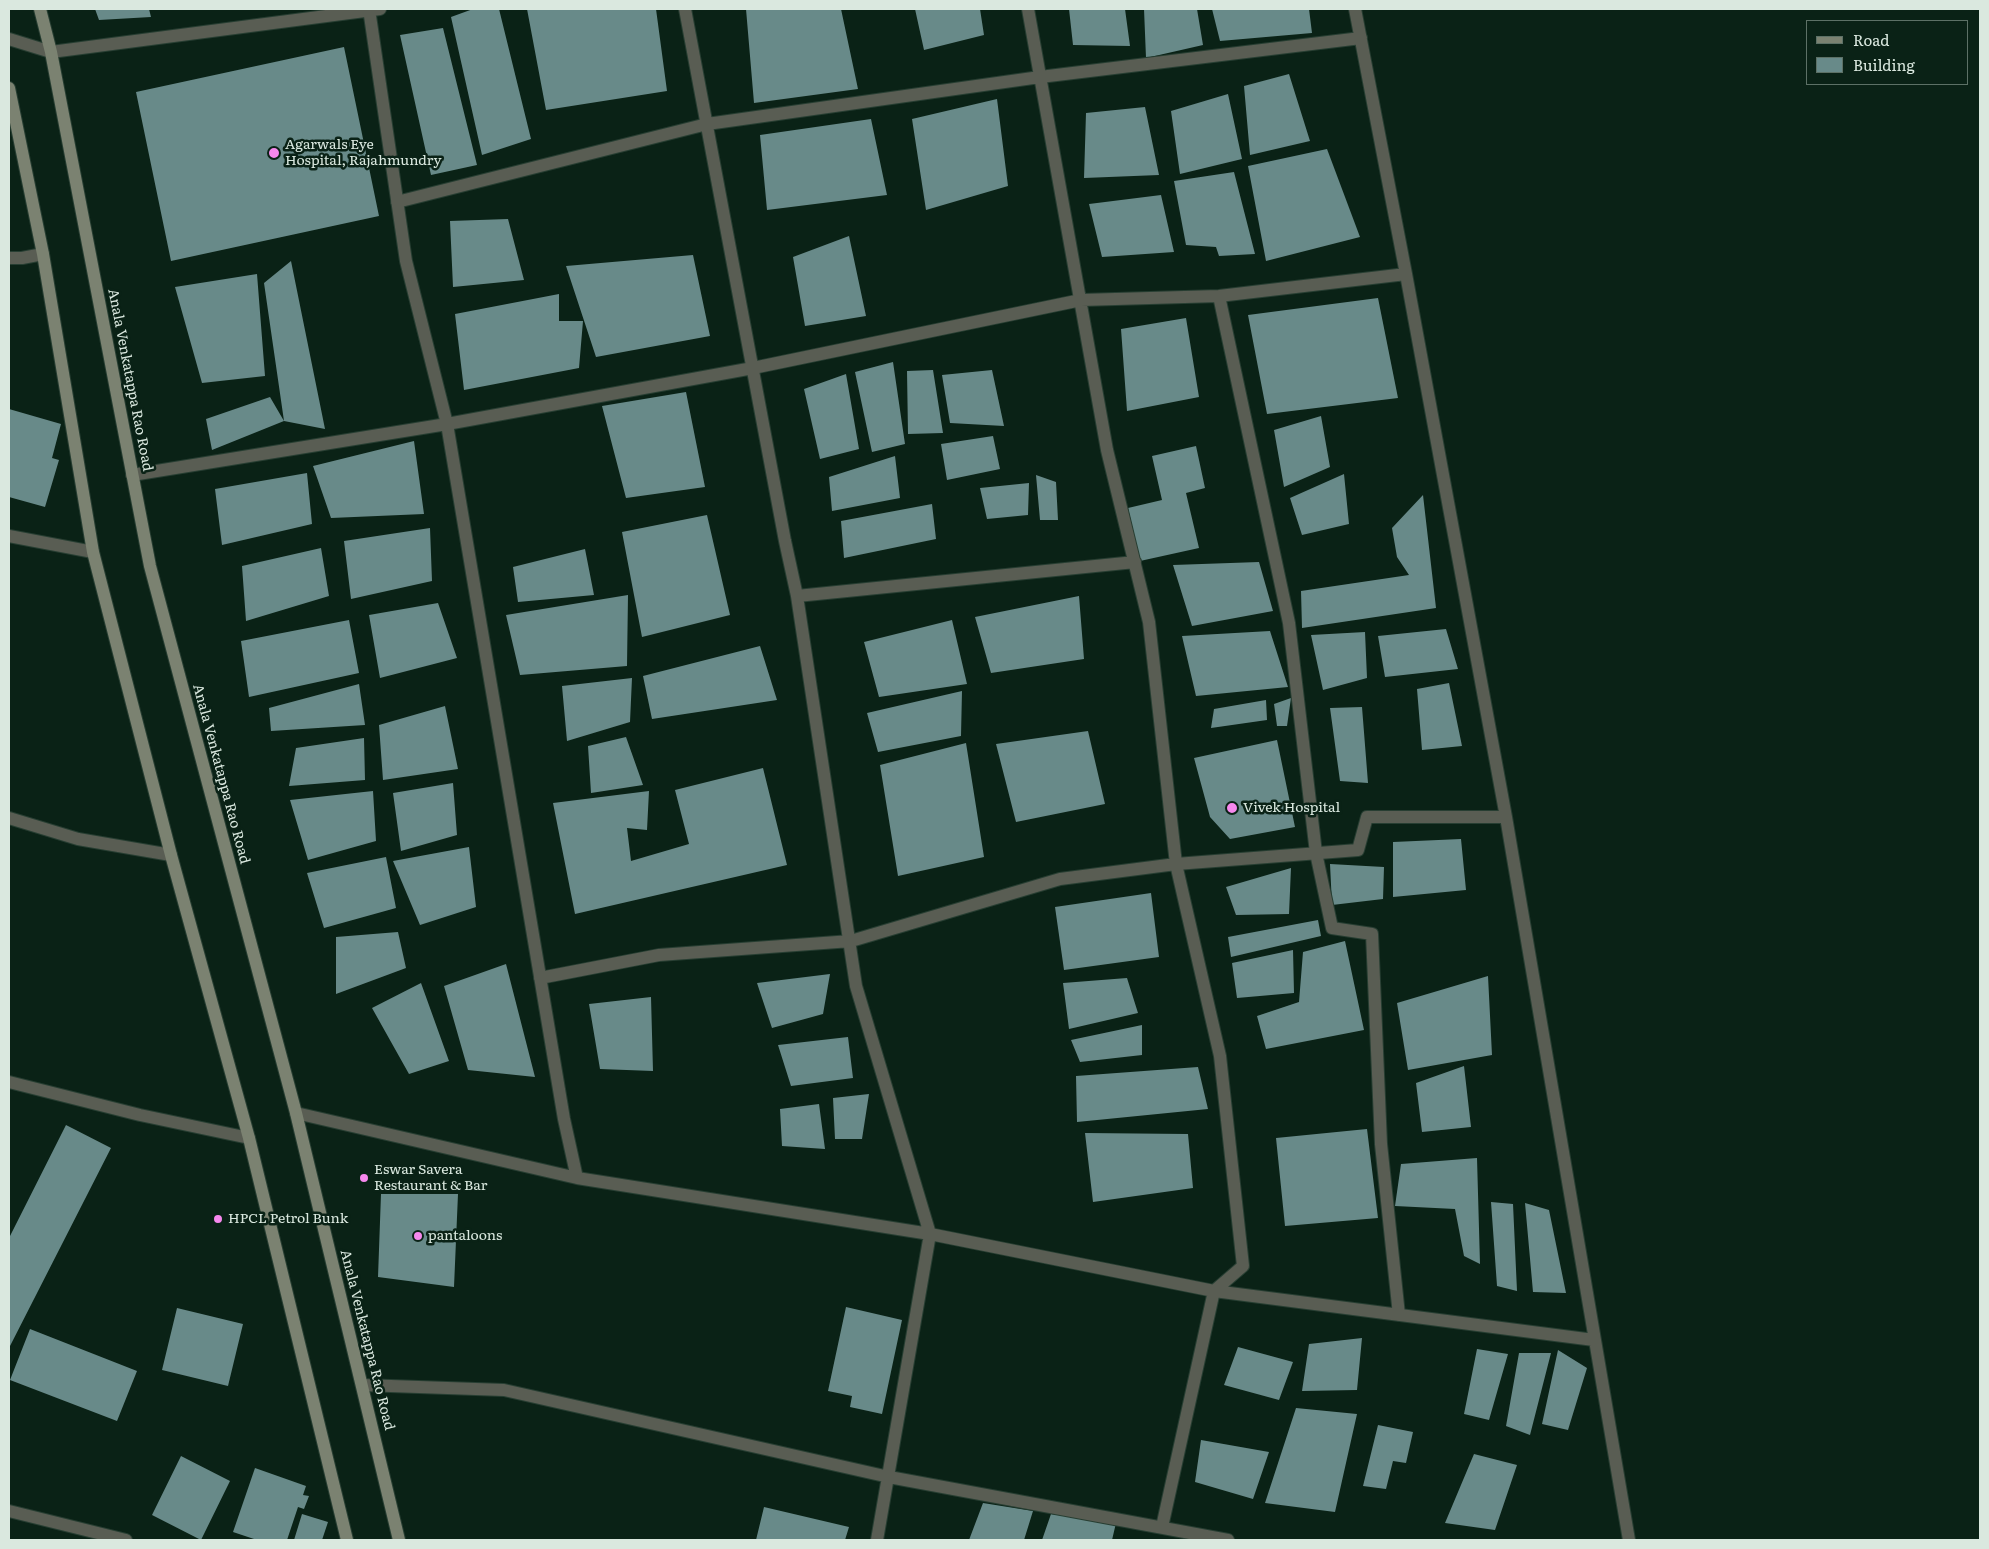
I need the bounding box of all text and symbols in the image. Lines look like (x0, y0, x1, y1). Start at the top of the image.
legend (1806, 20, 1969, 85)
text: Road (1853, 28, 1889, 51)
text: Building (1853, 53, 1915, 76)
place label: Agarwals Eye Hospital, Rajahmundry (285, 137, 442, 170)
marker: Agarwals Eye Hospital, Rajahmundry (267, 146, 281, 160)
street label: Anala Venkatappa Rao Road (104, 287, 156, 473)
street label: Anala Venkatappa Rao Road (189, 682, 253, 866)
place label: Vivek Hospital (1243, 800, 1340, 816)
marker: Vivek Hospital (1225, 801, 1239, 815)
place label: Eswar Savera Restaurant & Bar (374, 1162, 487, 1194)
marker: Eswar Savera Restaurant & Bar (358, 1172, 370, 1184)
place label: HPCL Petrol Bunk (228, 1211, 348, 1227)
marker: HPCL Petrol Bunk (212, 1213, 224, 1225)
place label: pantaloons (428, 1228, 502, 1244)
marker: pantaloons (412, 1230, 424, 1242)
street label: Anala Venkatappa Rao Road (336, 1248, 398, 1432)

